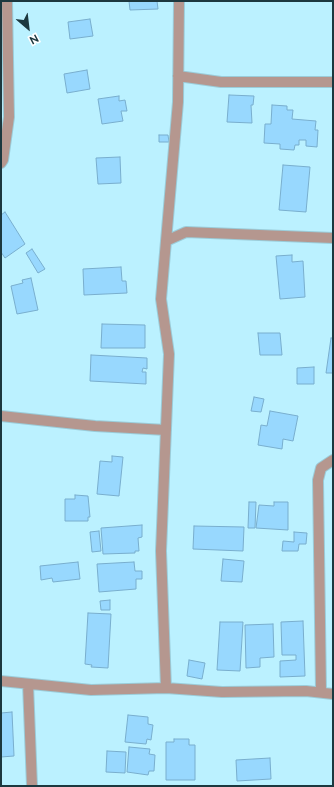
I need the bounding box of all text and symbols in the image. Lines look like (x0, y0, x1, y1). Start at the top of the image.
north arrow (8, 8, 48, 48)
text: N (27, 31, 41, 47)

